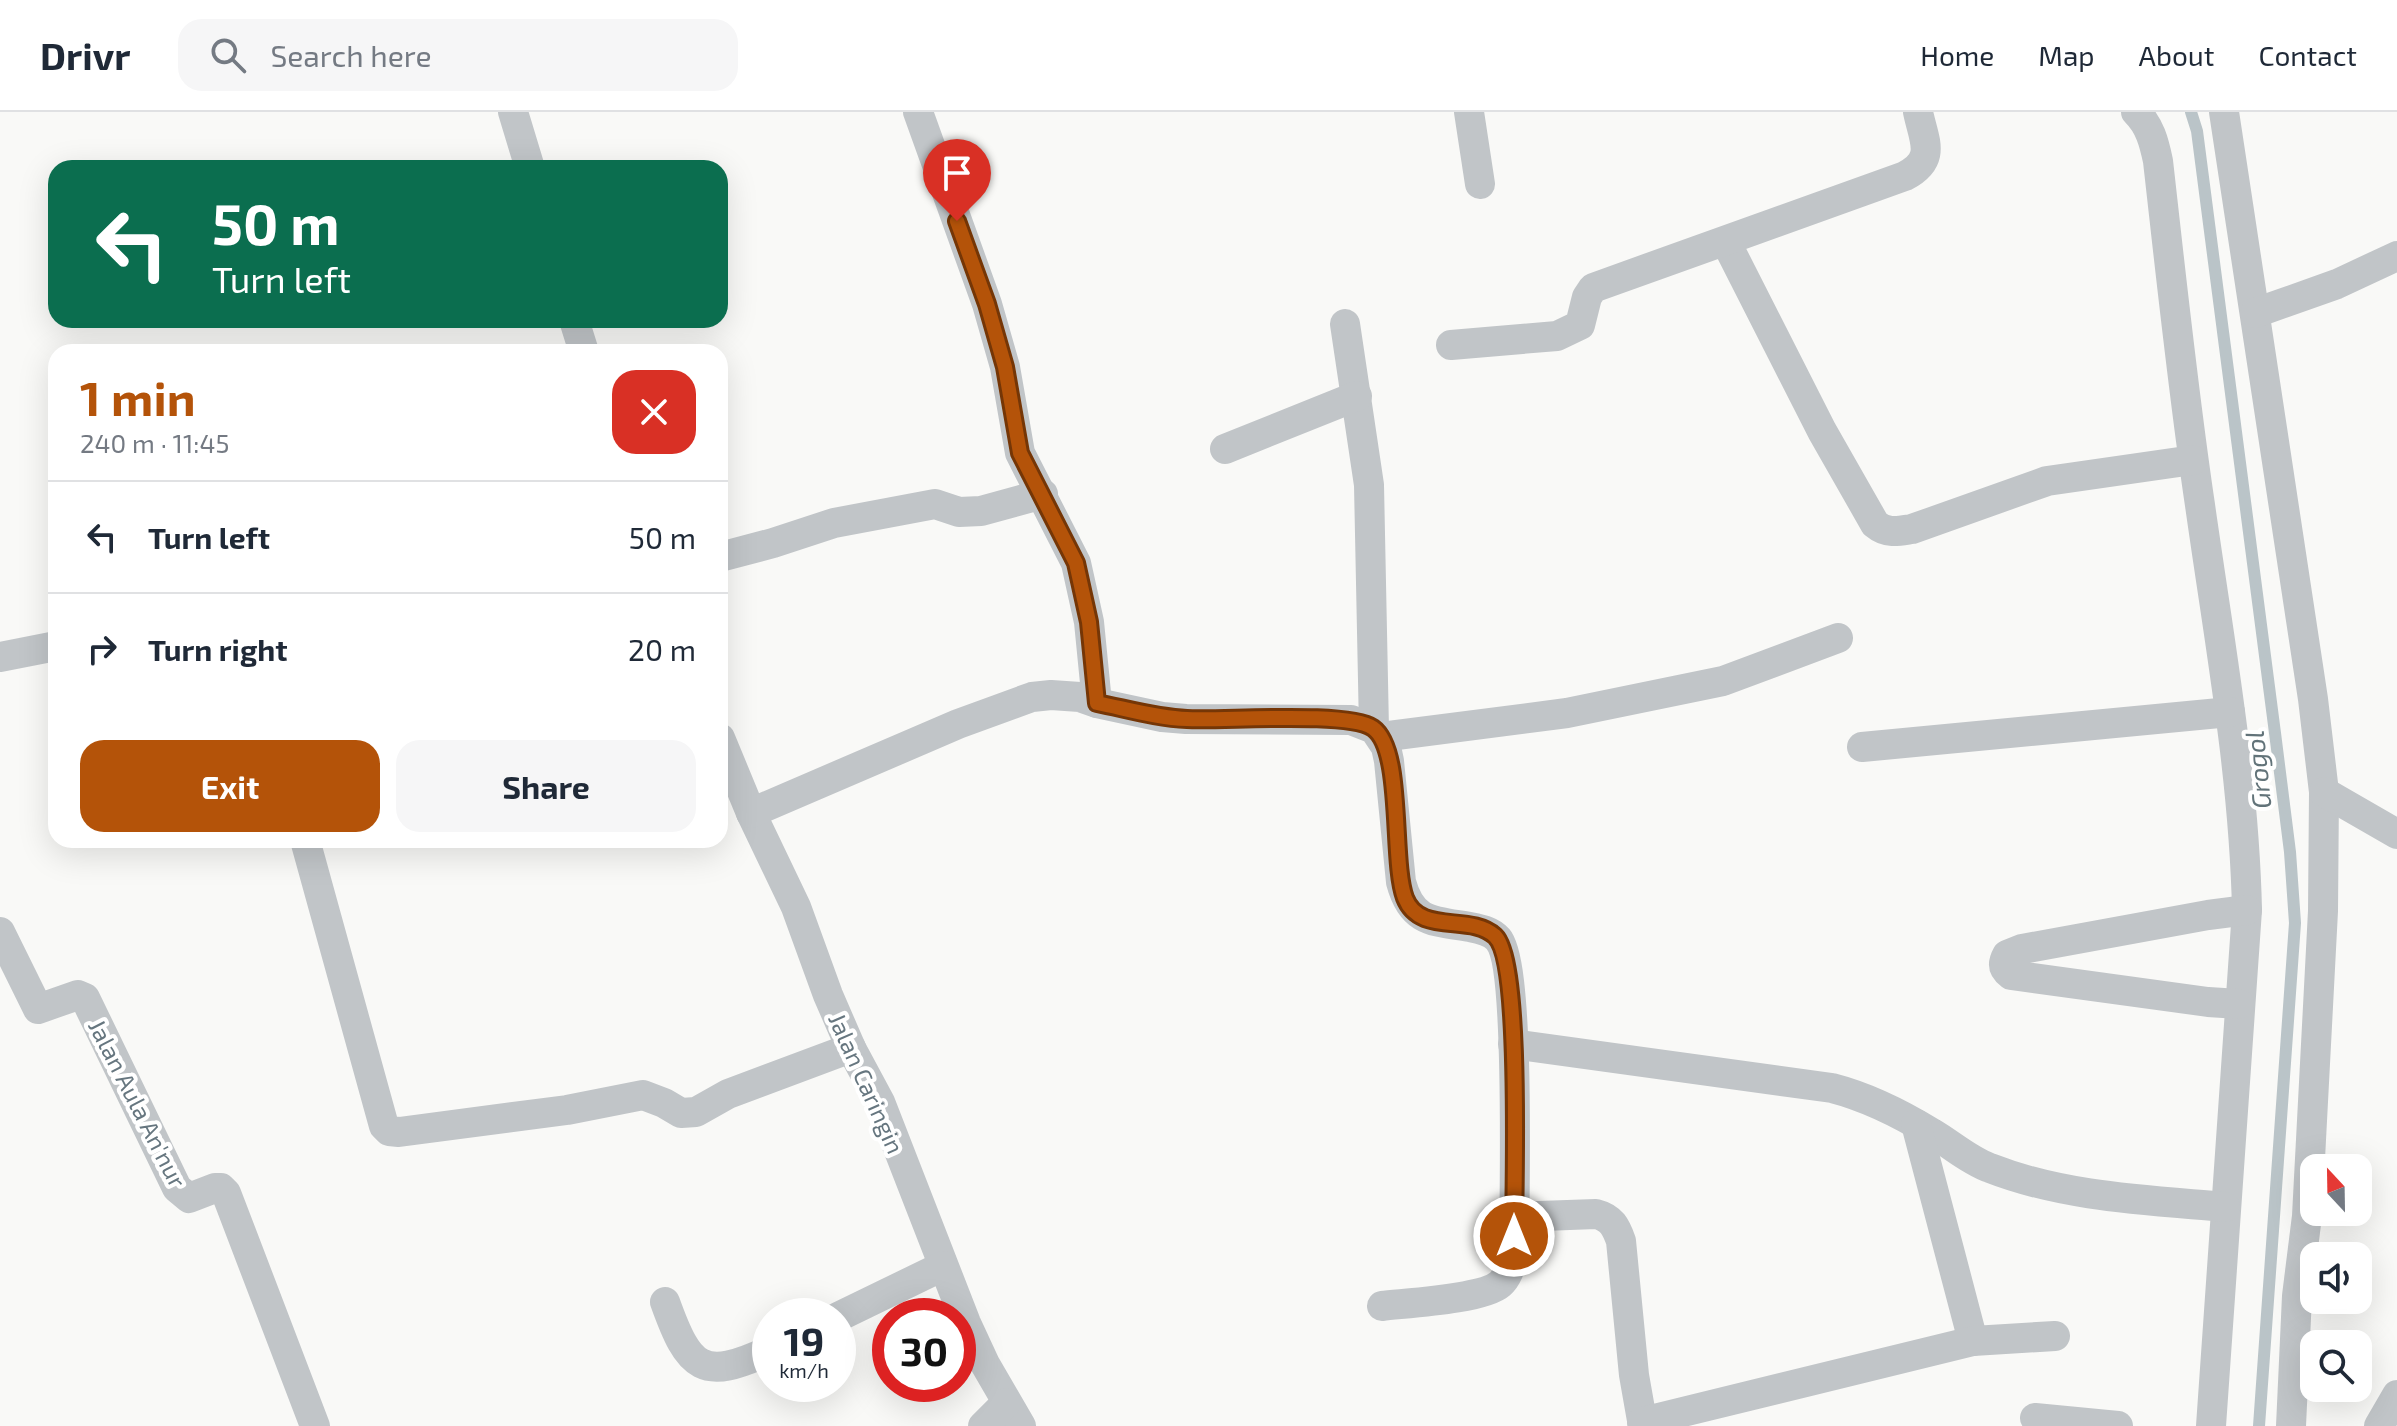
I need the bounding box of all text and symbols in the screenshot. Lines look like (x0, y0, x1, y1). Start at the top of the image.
search box (178, 19, 738, 91)
text: Drivr (40, 32, 130, 78)
icon: search (206, 33, 250, 77)
text: Search here (270, 37, 432, 73)
text: Home (1920, 38, 1994, 72)
text: Map (2038, 38, 2095, 72)
text: About (2139, 38, 2214, 72)
text: Contact (2258, 38, 2357, 72)
pin (923, 139, 991, 221)
icon: arrive (935, 151, 979, 195)
text: 50 m (212, 189, 340, 256)
icon: left (80, 192, 184, 296)
text: Turn left (212, 257, 351, 300)
text: 1 min (80, 368, 196, 426)
button: close (612, 370, 696, 454)
text: 240 m · 11:45 (80, 427, 229, 458)
icon: left (80, 515, 124, 559)
text: Turn left (148, 519, 270, 555)
text: 50 m (629, 519, 696, 555)
icon: right (80, 627, 124, 671)
text: Turn right (148, 631, 288, 667)
text: 20 m (628, 631, 696, 667)
water label: Grogol (2237, 729, 2277, 811)
button: Exit (80, 740, 380, 832)
button: Share (396, 740, 696, 832)
street label: Jalan Caringin (823, 1008, 911, 1158)
street label: Jalan Aula An'nur (83, 1014, 193, 1192)
north arrow (2300, 1154, 2372, 1226)
map controls (2300, 1154, 2372, 1402)
position arrow (1472, 1194, 1556, 1278)
button: sound (2300, 1242, 2372, 1314)
speed limit sign: 30 (872, 1298, 976, 1402)
text: 19 (784, 1316, 824, 1364)
button: search (2300, 1330, 2372, 1402)
text: km/h (779, 1358, 829, 1382)

